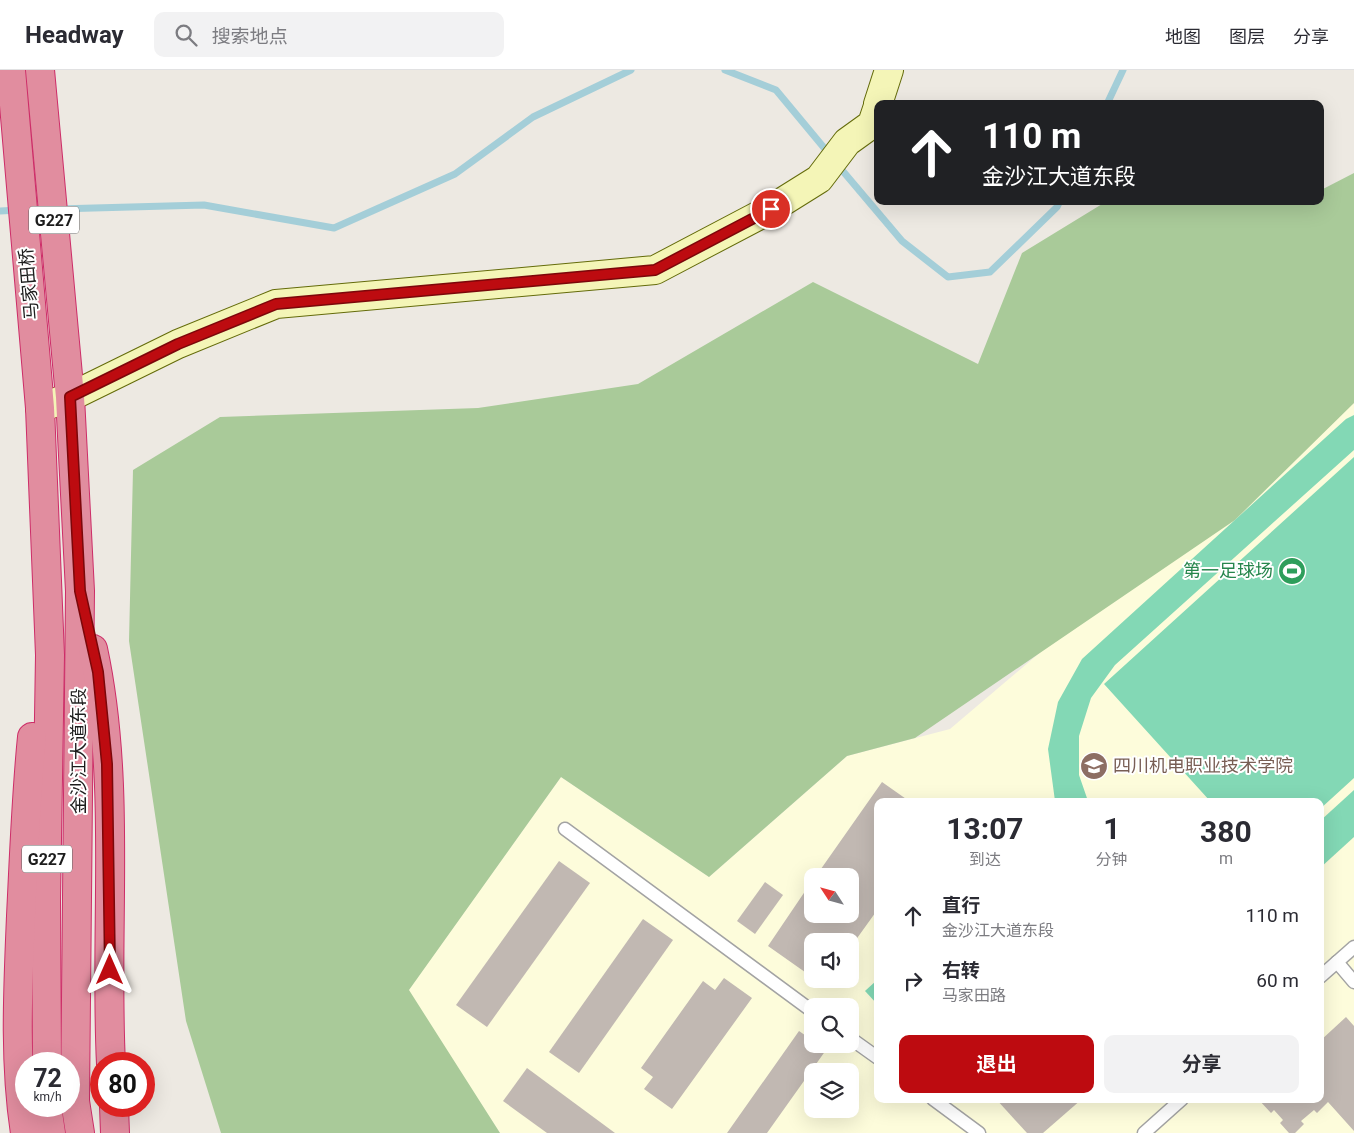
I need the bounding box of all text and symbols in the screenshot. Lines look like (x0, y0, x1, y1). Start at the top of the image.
search box (154, 12, 504, 57)
text: Headway (25, 21, 124, 49)
icon: search (172, 21, 200, 49)
text: 搜索地点 (212, 25, 288, 48)
text: 地图 (1165, 26, 1201, 47)
text: 图层 (1229, 26, 1265, 47)
text: 分享 (1293, 26, 1329, 47)
text: 110 m (982, 116, 1081, 157)
icon: ahead (899, 120, 964, 185)
text: 金沙江大道东段 (982, 164, 1136, 189)
pin (750, 188, 792, 230)
icon: arrive (757, 195, 785, 223)
road number: G227 (29, 206, 79, 234)
street label: 马家田桥 (15, 247, 42, 321)
sports icon: 第一足球场 (1277, 556, 1307, 586)
place label: 第一足球场 (1183, 560, 1273, 581)
street label: 金沙江大道东段 (68, 688, 89, 814)
school or university icon: 四川机电职业技术学院 (1079, 751, 1109, 781)
place label: 四川机电职业技术学院 (1113, 755, 1293, 776)
text: 13:07 (946, 811, 1024, 846)
text: 1 (1103, 811, 1120, 846)
text: 380 (1200, 814, 1252, 849)
road number: G227 (22, 846, 72, 872)
text: m (1219, 849, 1233, 868)
text: 到达 (969, 850, 1001, 869)
text: 分钟 (1096, 850, 1128, 869)
north arrow (804, 868, 859, 922)
map controls (804, 868, 859, 1118)
text: 直行 (942, 894, 980, 917)
icon: ahead (899, 902, 927, 930)
text: 110 m (1246, 904, 1299, 927)
text: 金沙江大道东段 (942, 921, 1054, 940)
button: sound (804, 933, 859, 988)
position arrow (83, 943, 135, 995)
text: 右转 (942, 959, 980, 982)
icon: right (899, 967, 927, 995)
text: 60 m (1256, 969, 1299, 992)
text: 马家田路 (942, 986, 1006, 1005)
button: search (804, 998, 859, 1053)
button: 退出 (899, 1035, 1094, 1093)
button: 分享 (1104, 1035, 1299, 1093)
speed limit sign: 80 (90, 1052, 155, 1117)
button: layers (804, 1063, 859, 1118)
text: 72 (33, 1064, 62, 1093)
text: km/h (33, 1090, 62, 1104)

